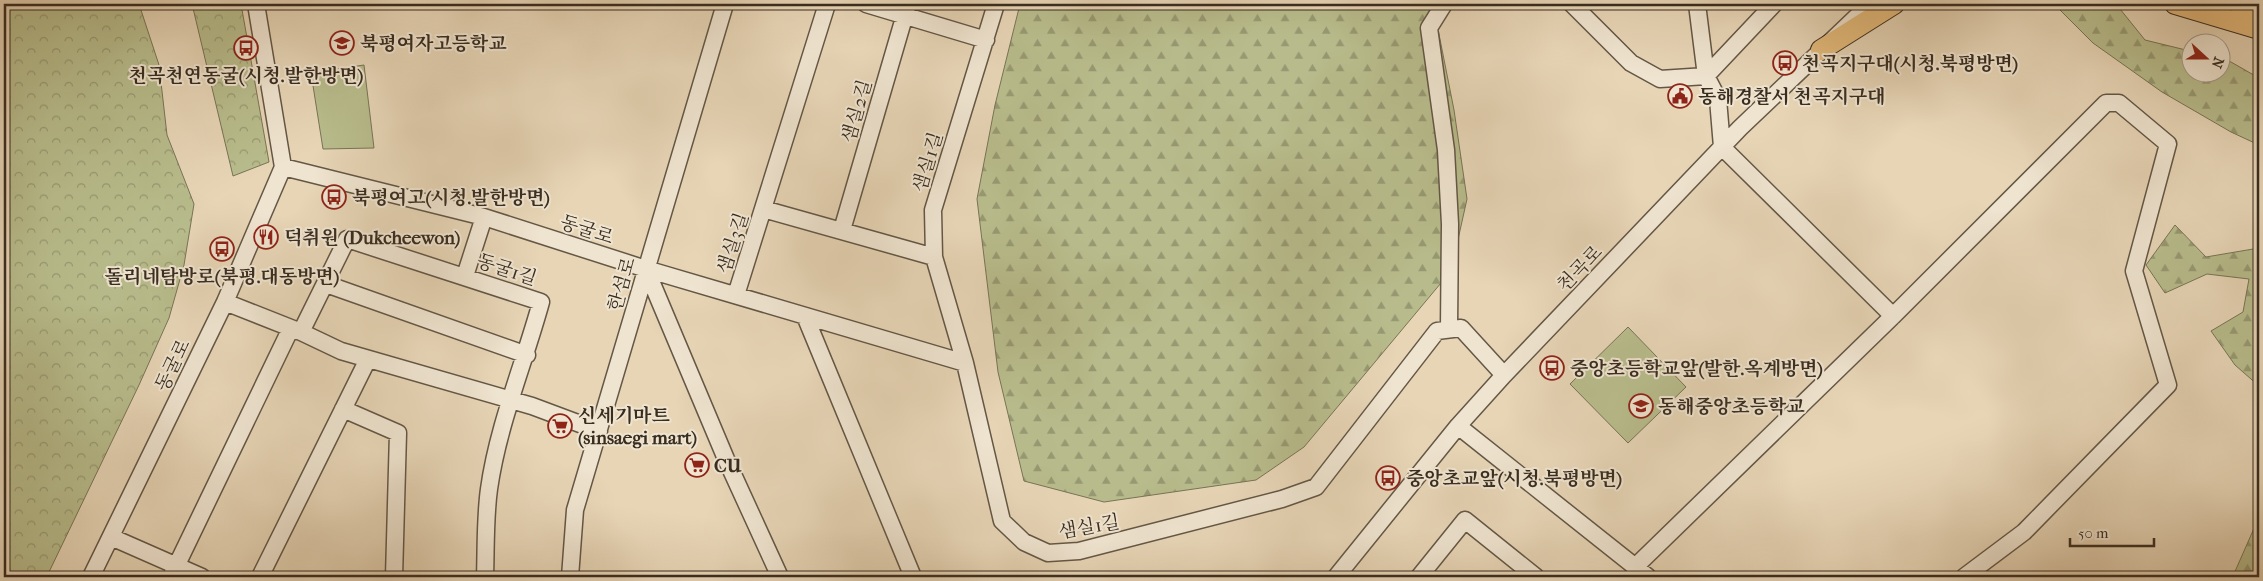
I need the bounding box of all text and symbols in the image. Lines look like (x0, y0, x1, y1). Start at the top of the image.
school or university icon: 북평여자고등학교 (329, 30, 355, 56)
north arrow (2180, 32, 2230, 82)
place label: 북평여자고등학교 (360, 33, 507, 55)
bus stop icon: 천곡천연동굴(시청.발한방면) (233, 35, 259, 61)
bus stop icon: 천곡지구대(시청.북평방면) (1772, 50, 1798, 76)
place label: 천곡지구대(시청.북평방면) (1802, 53, 2018, 75)
text: N (2208, 54, 2228, 71)
place label: 천곡천연동굴(시청.발한방면) (129, 65, 363, 87)
street label: 샘실2길 (837, 77, 876, 145)
public building icon: 동해경찰서 천곡지구대 (1667, 83, 1693, 109)
place label: 동해경찰서 천곡지구대 (1698, 86, 1886, 108)
street label: 샘실1길 (908, 129, 948, 195)
bus stop icon: 북평여고(시청.발한방면) (321, 184, 347, 210)
place label: 북평여고(시청.발한방면) (352, 187, 550, 209)
street label: 샘실3길 (713, 210, 753, 277)
street label: 동굴로 (557, 211, 616, 249)
restaurant icon: 덕취원 (Dukcheewon) (253, 224, 279, 250)
place label: 덕취원 (Dukcheewon) (284, 227, 460, 249)
bus stop icon: 돌리네탐방로(북평.대동방면) (209, 236, 235, 262)
street label: 천곡로 (1553, 241, 1607, 296)
street label: 동굴1길 (474, 250, 540, 290)
street label: 한섬로 (604, 255, 640, 314)
place label: 돌리네탐방로(북평.대동방면) (105, 266, 339, 288)
street label: 동굴로 (151, 336, 195, 395)
bus stop icon: 중앙초등학교앞(발한.옥계방면) (1539, 355, 1565, 381)
place label: 중앙초등학교앞(발한.옥계방면) (1570, 358, 1823, 380)
school or university icon: 동해중앙초등학교 (1628, 393, 1654, 419)
place label: 동해중앙초등학교 (1658, 396, 1805, 418)
place label: 신세기마트 (sinsaegi mart) (578, 405, 697, 449)
supermarket icon: 신세기마트 (sinsaegi mart) (547, 413, 573, 439)
supermarket icon: CU (684, 452, 710, 478)
place label: CU (714, 455, 742, 477)
bus stop icon: 중앙초교앞(시청.북평방면) (1375, 465, 1401, 491)
place label: 중앙초교앞(시청.북평방면) (1406, 468, 1622, 490)
street label: 샘실1길 (1057, 511, 1122, 543)
scale bar (2070, 516, 2154, 548)
text: 50 m (2078, 524, 2109, 542)

